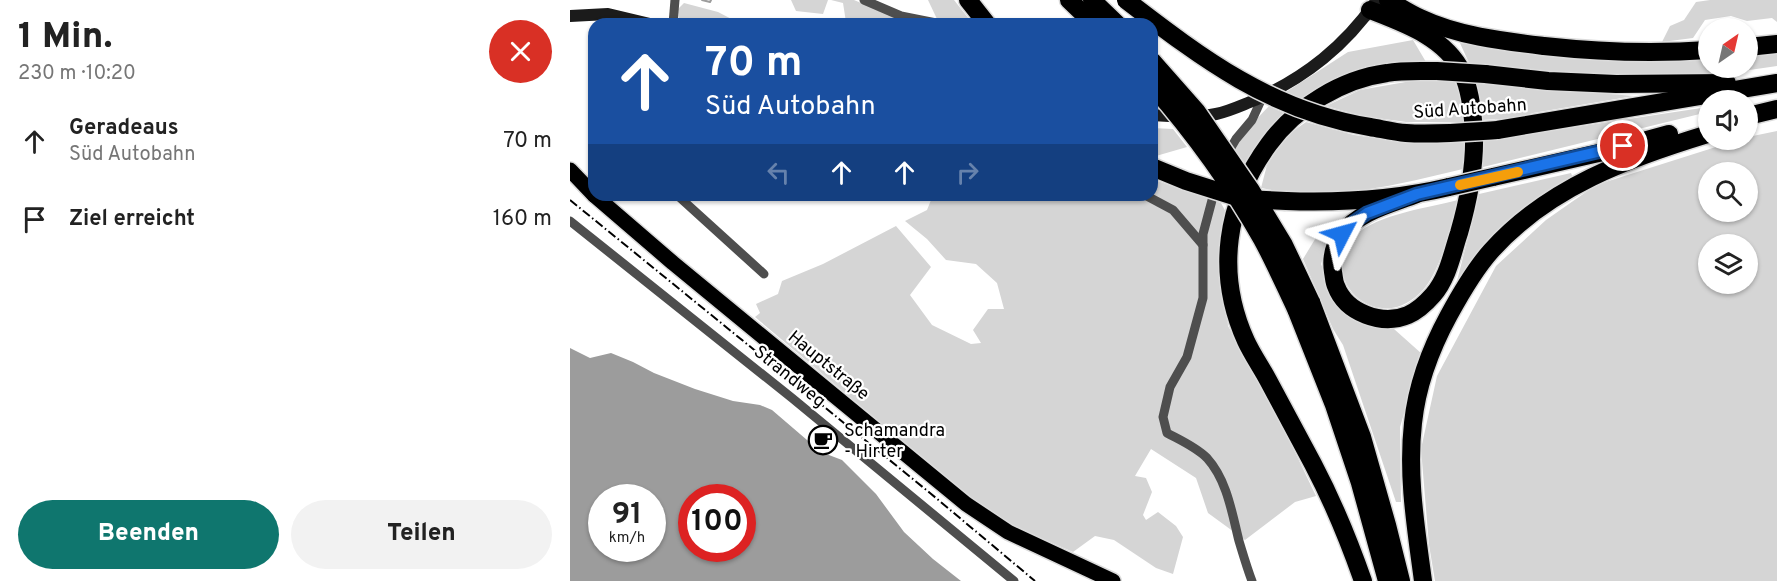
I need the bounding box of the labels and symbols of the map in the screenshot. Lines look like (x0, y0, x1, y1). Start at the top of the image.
north arrow (1698, 18, 1758, 78)
street label: Süd Autobahn (1413, 94, 1528, 125)
pin (1597, 120, 1648, 171)
position arrow (1310, 202, 1374, 266)
street label: Hauptstraße (783, 326, 874, 406)
street label: Strandweg (748, 341, 830, 413)
place label: Schamandra - Hirter (844, 420, 945, 464)
cafe icon: Schamandra - Hirter (807, 424, 839, 456)
speed limit sign: 100 (678, 484, 756, 562)

